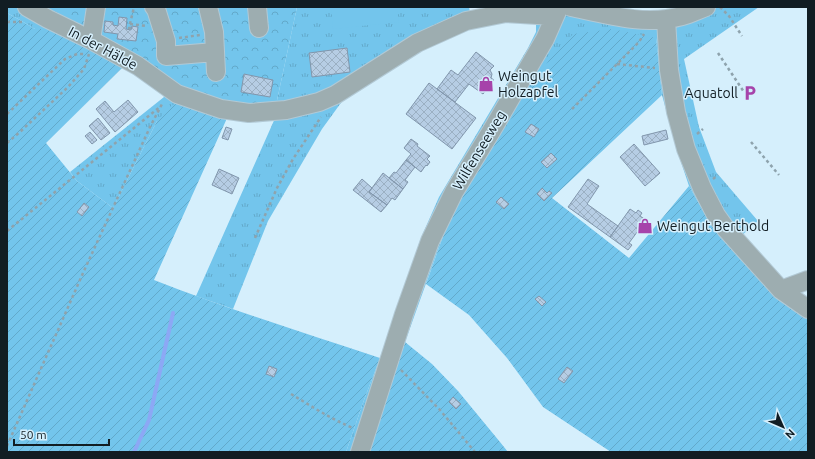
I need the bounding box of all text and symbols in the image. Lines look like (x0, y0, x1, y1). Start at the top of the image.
street label: In der Hälde (66, 23, 140, 73)
place label: Weingut Holzapfel (498, 68, 558, 100)
shop icon: Weingut Holzapfel (477, 75, 495, 93)
parking icon: Aquatoll (741, 84, 759, 102)
place label: Aquatoll (685, 85, 738, 101)
street label: Wilfenseeweg (449, 108, 509, 192)
shop icon: Weingut Berthold (636, 217, 654, 235)
place label: Weingut Berthold (657, 218, 769, 234)
north arrow (763, 407, 803, 447)
scale bar (14, 421, 109, 447)
text: N (783, 427, 797, 441)
text: 50 m (20, 428, 47, 441)

